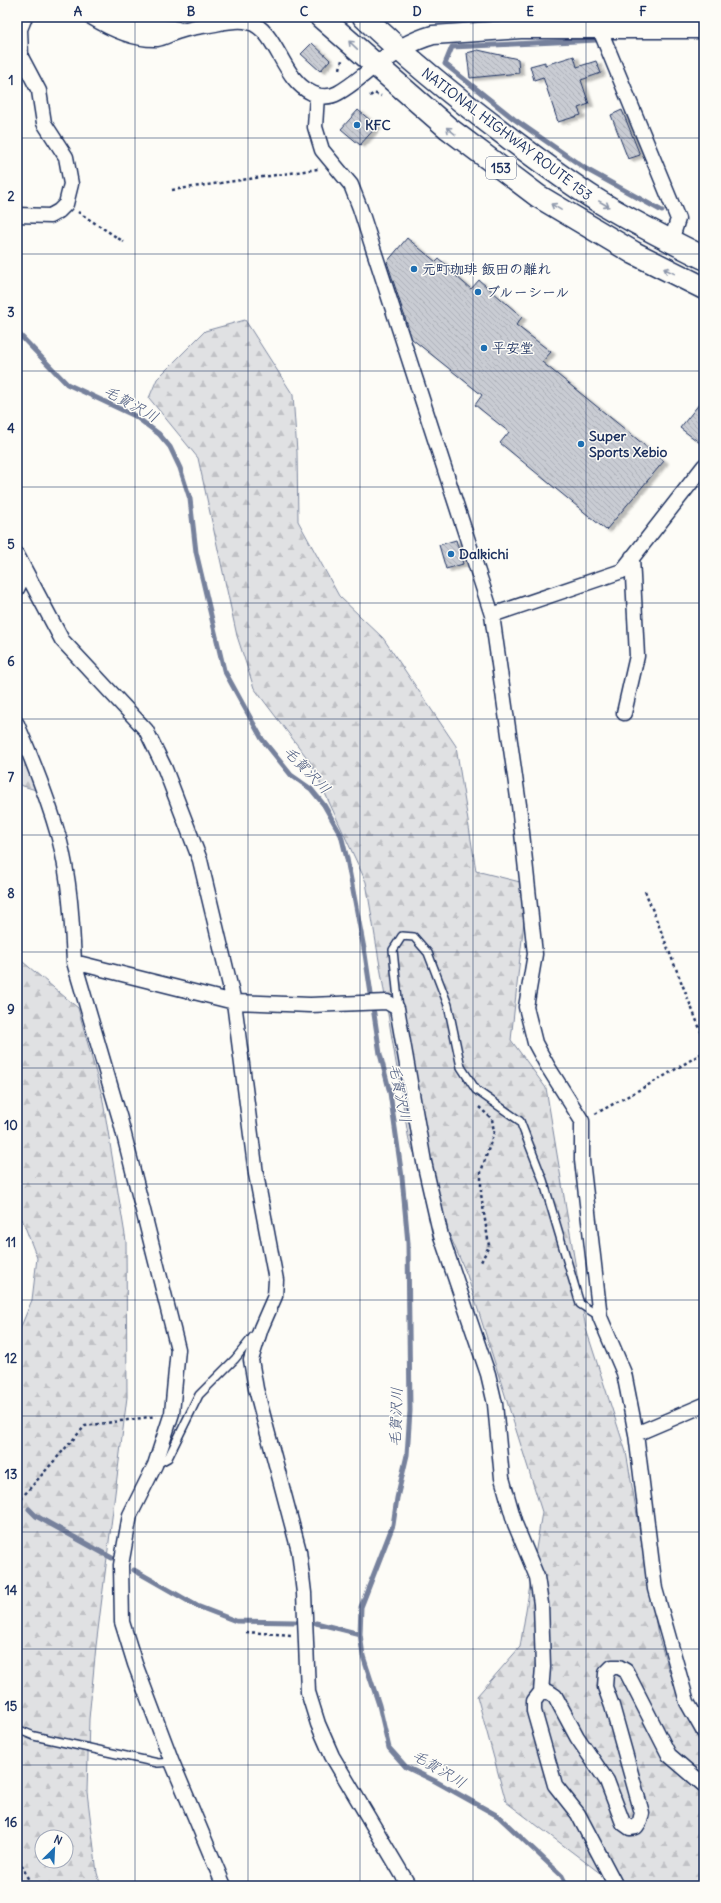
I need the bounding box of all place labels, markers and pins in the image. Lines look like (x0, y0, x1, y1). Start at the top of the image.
place label: KFC (365, 116, 391, 134)
marker: KFC (352, 120, 362, 130)
place label: 元町珈琲 飯田の離れ (422, 260, 551, 278)
marker: 元町珈琲 飯田の離れ (409, 264, 419, 274)
place label: ブルーシール (486, 283, 569, 301)
marker: ブルーシール (473, 287, 483, 297)
place label: 平安堂 (492, 339, 534, 357)
marker: 平安堂 (479, 343, 489, 353)
place label: Super Sports Xebio (589, 427, 667, 461)
marker: Super Sports Xebio (576, 439, 586, 449)
place label: Dalkichi (459, 545, 509, 563)
marker: Dalkichi (446, 549, 456, 559)

